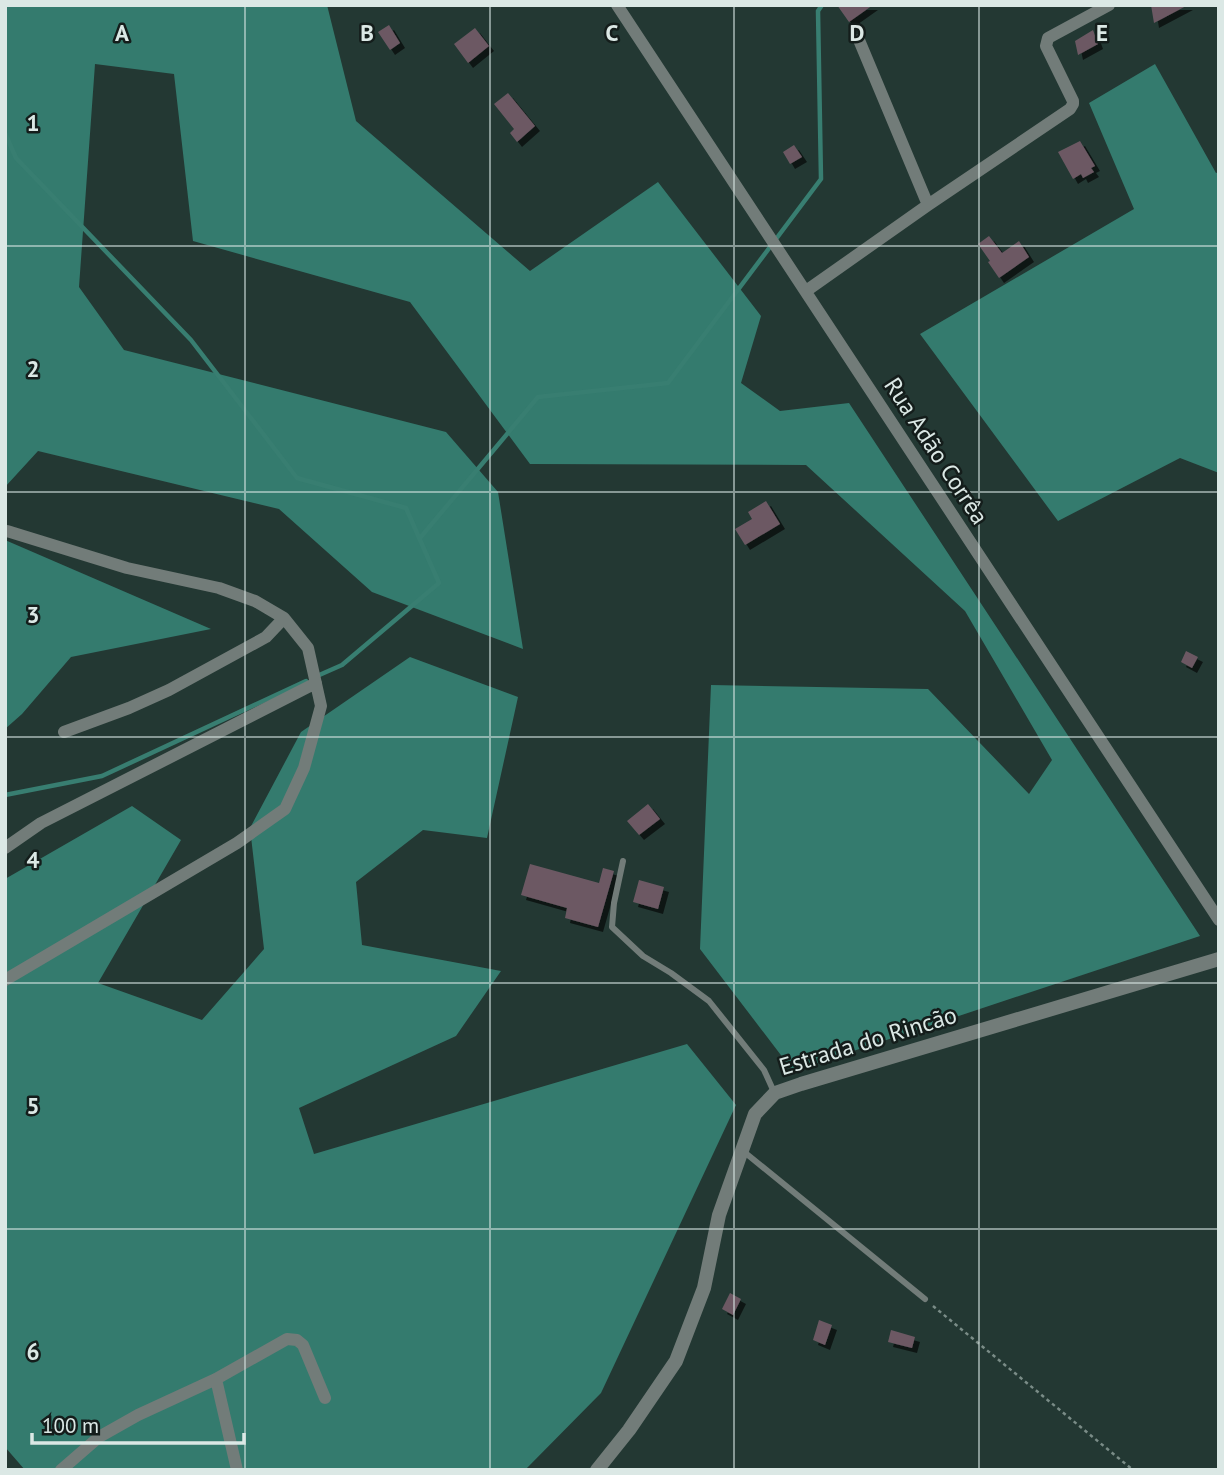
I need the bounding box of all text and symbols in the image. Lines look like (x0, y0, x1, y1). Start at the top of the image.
text: A (115, 18, 129, 47)
text: B (360, 18, 374, 47)
text: C (606, 18, 619, 47)
text: D (850, 18, 864, 47)
text: E (1096, 18, 1108, 47)
text: 1 (26, 108, 40, 137)
text: 2 (26, 354, 40, 383)
street label: Rua Adão Corrêa (877, 372, 995, 530)
text: 3 (26, 600, 40, 629)
text: 4 (26, 845, 40, 874)
street label: Estrada do Rincão (775, 999, 960, 1082)
text: 5 (26, 1091, 40, 1120)
text: 6 (26, 1337, 40, 1366)
scale bar (32, 1402, 243, 1446)
text: 100 m (42, 1412, 99, 1439)

